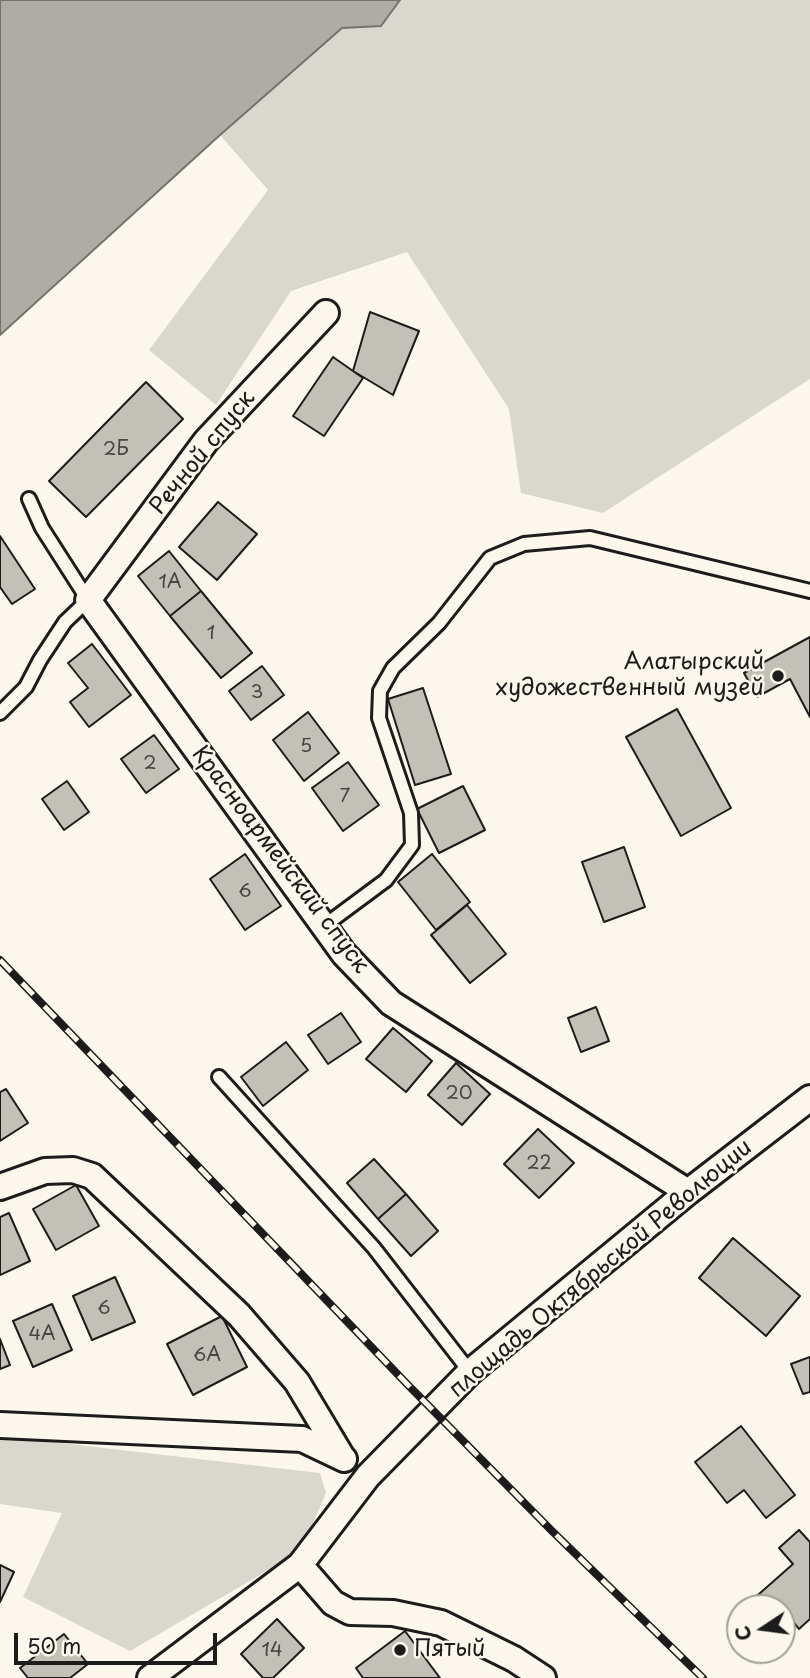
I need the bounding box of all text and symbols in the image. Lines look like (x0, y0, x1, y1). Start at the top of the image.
street label: Речной спуск (145, 385, 261, 521)
house number: 2Б (103, 439, 129, 461)
house number: 1А (158, 572, 182, 594)
house number: 1 (207, 623, 215, 645)
place label: Алатырский художественный музей (496, 649, 764, 703)
marker: Алатырский художественный музей (770, 668, 786, 684)
house number: 3 (251, 682, 263, 704)
house number: 5 (300, 736, 312, 758)
street label: Красноармейский спуск (186, 741, 374, 979)
house number: 2 (143, 753, 157, 775)
house number: 7 (340, 786, 350, 808)
house number: 6 (238, 881, 252, 903)
house number: 20 (445, 1083, 473, 1105)
street label: площадь Октябрьской Революции (444, 1134, 758, 1404)
house number: 22 (526, 1153, 552, 1175)
house number: 6 (97, 1298, 111, 1320)
house number: 4А (28, 1324, 56, 1346)
house number: 6А (193, 1345, 221, 1367)
north arrow (726, 1594, 796, 1664)
scale bar (18, 1618, 220, 1662)
text: С (727, 1623, 758, 1643)
text: 50 m (27, 1629, 81, 1661)
place label: Пятый (414, 1636, 486, 1664)
house number: 14 (261, 1640, 283, 1662)
marker: Пятый (392, 1642, 408, 1658)

